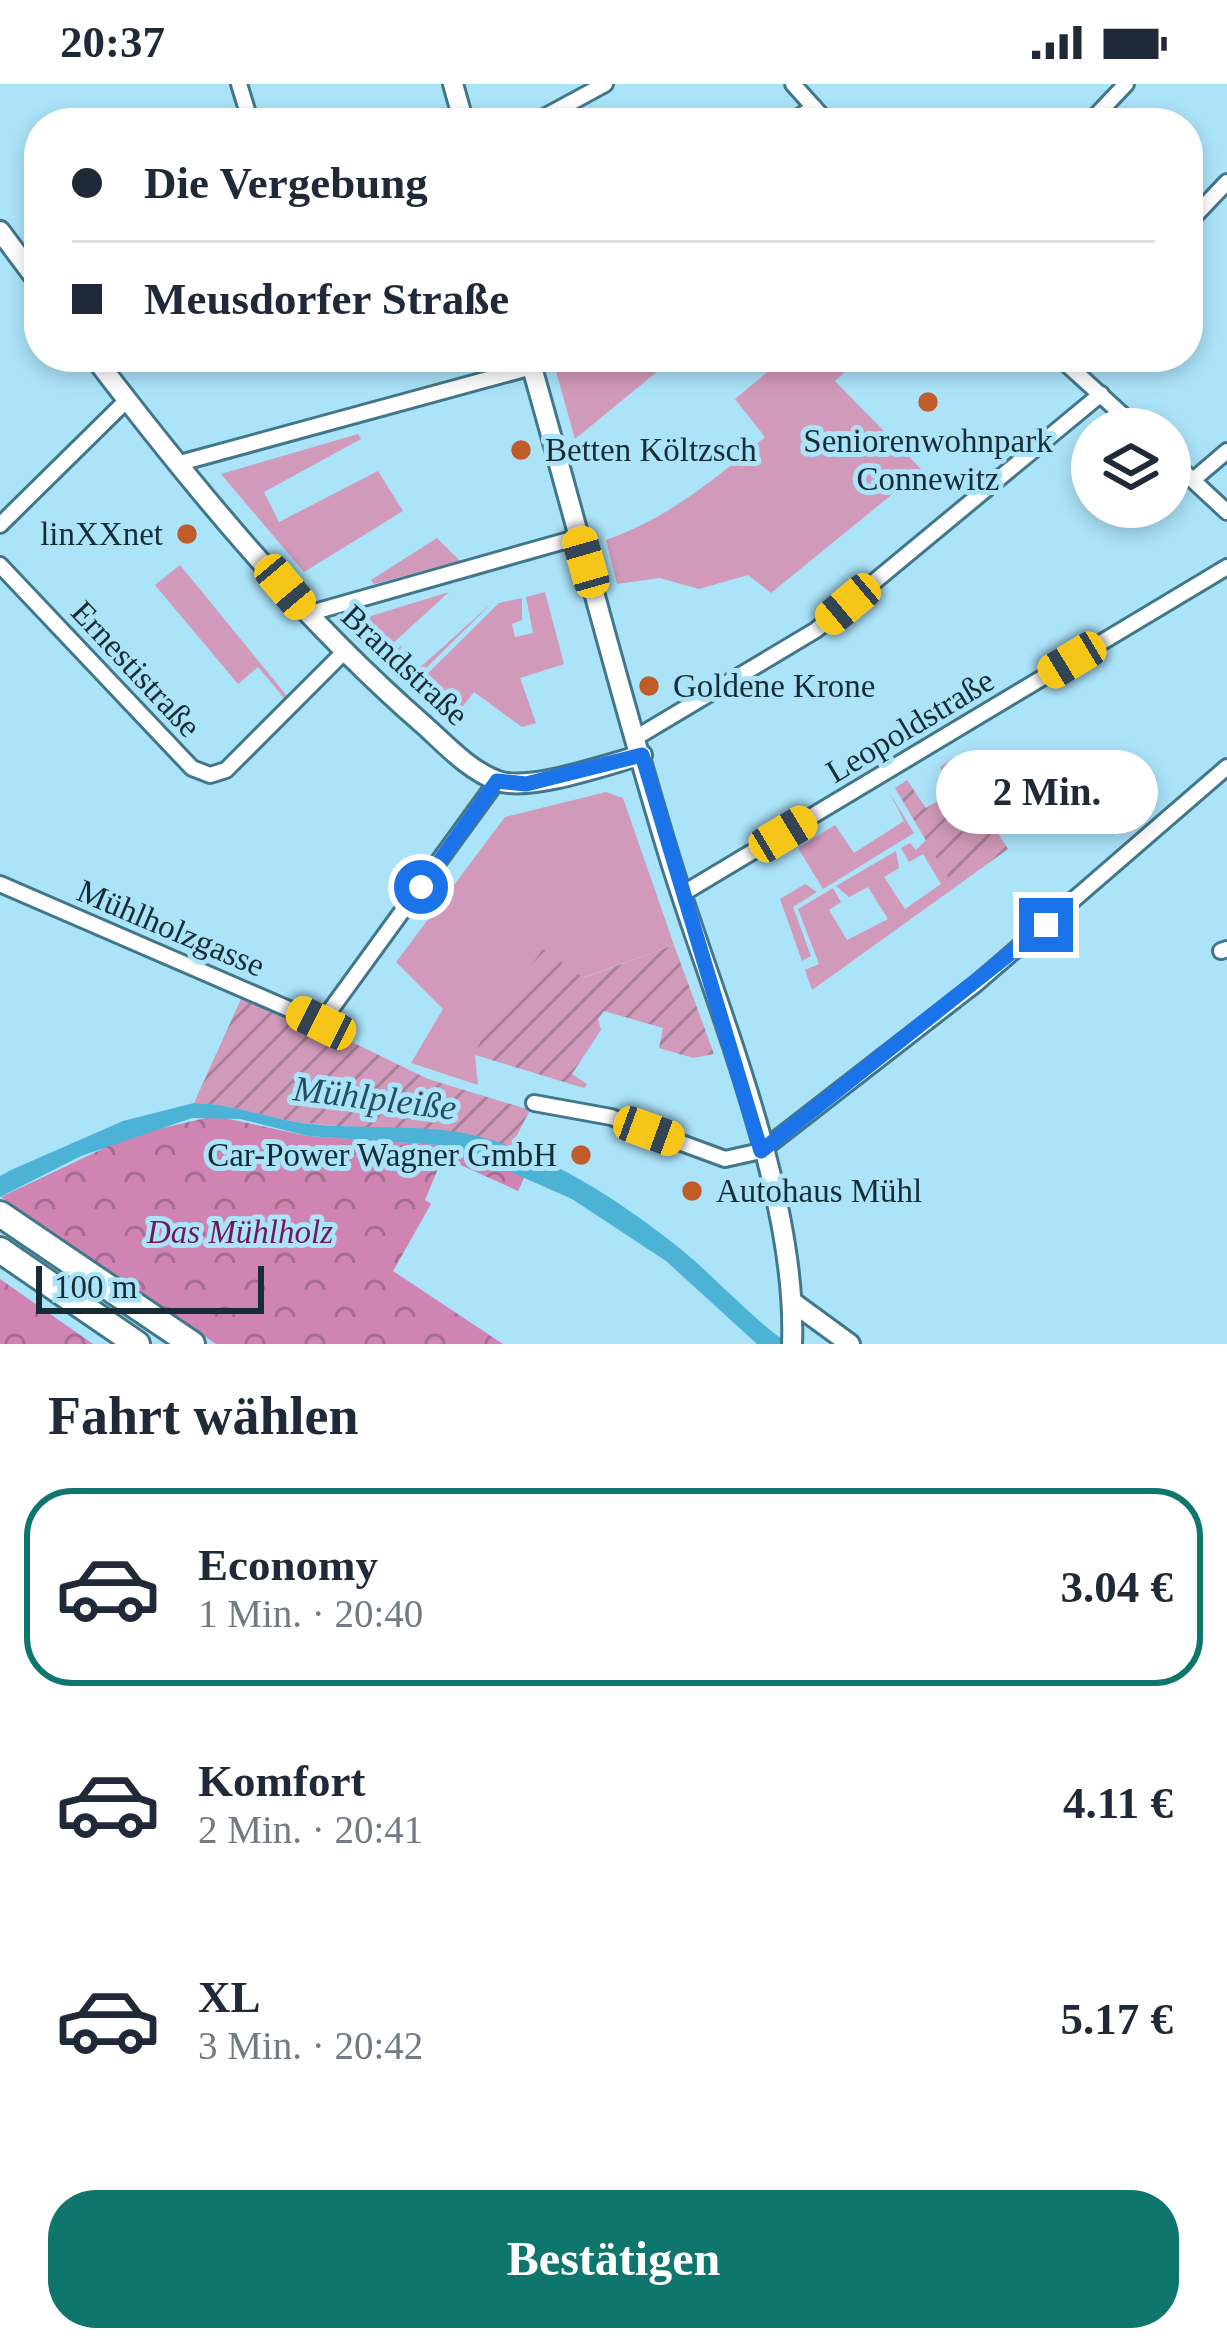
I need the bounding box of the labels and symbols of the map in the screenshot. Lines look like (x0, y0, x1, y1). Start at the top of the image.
marker: Seniorenwohnpark Connewitz (915, 389, 941, 415)
place label: Seniorenwohnpark Connewitz (803, 423, 1053, 497)
place label: Betten Költzsch (545, 432, 757, 468)
marker: Betten Költzsch (508, 437, 534, 463)
place label: linXXnet (40, 516, 163, 552)
marker: linXXnet (174, 521, 200, 547)
car (559, 522, 613, 602)
car (248, 548, 322, 626)
car (809, 567, 887, 641)
street label: Ernestistraße (64, 594, 208, 744)
street label: Brandstraße (334, 597, 476, 733)
car (1032, 626, 1112, 694)
street label: Leopoldstraße (820, 662, 1000, 790)
place label: Goldene Krone (673, 668, 876, 704)
marker: Goldene Krone (636, 673, 662, 699)
callout: 2 Min. (935, 751, 1157, 835)
car (743, 800, 823, 868)
route start (394, 860, 448, 914)
street label: Mühlholzgasse (72, 872, 270, 984)
route end (1019, 898, 1073, 952)
car (281, 991, 361, 1055)
water label: Mühlpleiße (290, 1068, 459, 1128)
car (609, 1102, 689, 1160)
place label: Car-Power Wagner GmbH (207, 1137, 557, 1173)
marker: Car-Power Wagner GmbH (568, 1142, 594, 1168)
place label: Autohaus Mühl (716, 1173, 922, 1209)
marker: Autohaus Mühl (679, 1178, 705, 1204)
park label: Das Mühlholz (146, 1214, 333, 1250)
scale bar (36, 1260, 264, 1313)

